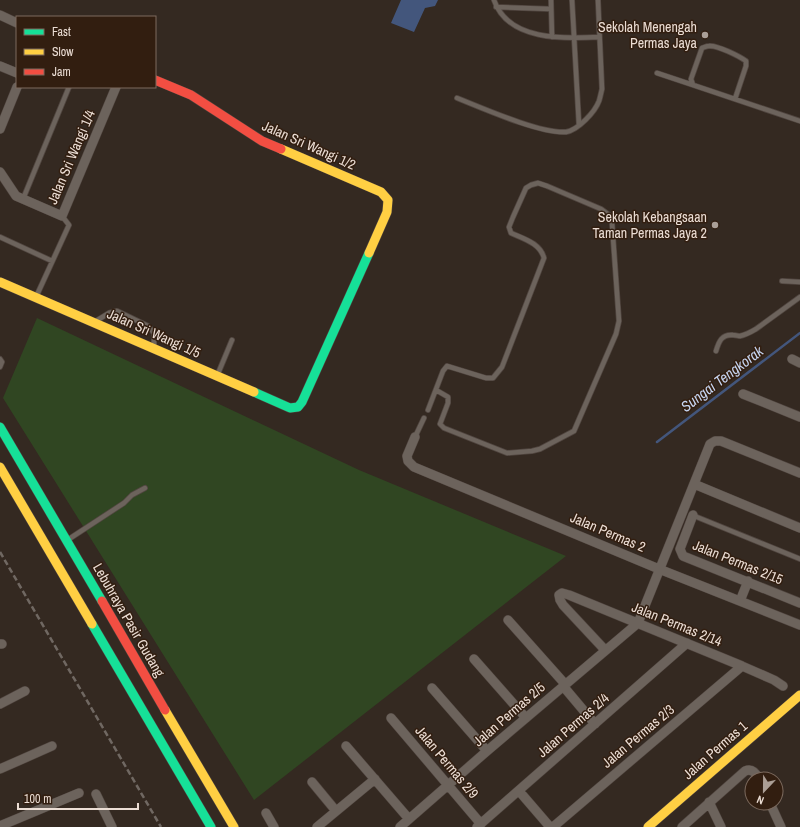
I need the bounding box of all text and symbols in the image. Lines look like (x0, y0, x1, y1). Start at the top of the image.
legend (16, 16, 156, 88)
place label: Sekolah Menengah Permas Jaya (598, 18, 698, 52)
text: Fast (52, 24, 71, 40)
marker: Sekolah Menengah Permas Jaya (700, 30, 710, 40)
text: Slow (52, 44, 74, 60)
text: Jam (52, 64, 71, 80)
street label: Jalan Sri Wangi 1/4 (43, 107, 99, 207)
street label: Jalan Sri Wangi 1/2 (259, 116, 359, 174)
place label: Sekolah Kebangsaan Taman Permas Jaya 2 (593, 208, 707, 242)
marker: Sekolah Kebangsaan Taman Permas Jaya 2 (710, 220, 720, 230)
street label: Jalan Sri Wangi 1/5 (104, 304, 204, 362)
water label: Sungai Tengkorak (676, 340, 768, 417)
street label: Jalan Permas 2 (568, 508, 648, 556)
street label: Jalan Permas 2/15 (690, 536, 786, 588)
street label: Lebuhraya Pasir Gudang (89, 560, 169, 681)
street label: Jalan Permas 2/14 (629, 598, 725, 651)
street label: Jalan Permas 2/5 (469, 678, 549, 750)
street label: Jalan Permas 2/4 (533, 689, 613, 761)
street label: Jalan Permas 2/3 (598, 700, 678, 772)
street label: Jalan Permas 1 (679, 717, 751, 783)
street label: Jalan Permas 2/9 (411, 722, 483, 802)
north arrow (744, 771, 784, 811)
scale bar (18, 785, 138, 811)
text: 100 m (24, 791, 51, 807)
text: N (755, 793, 766, 808)

